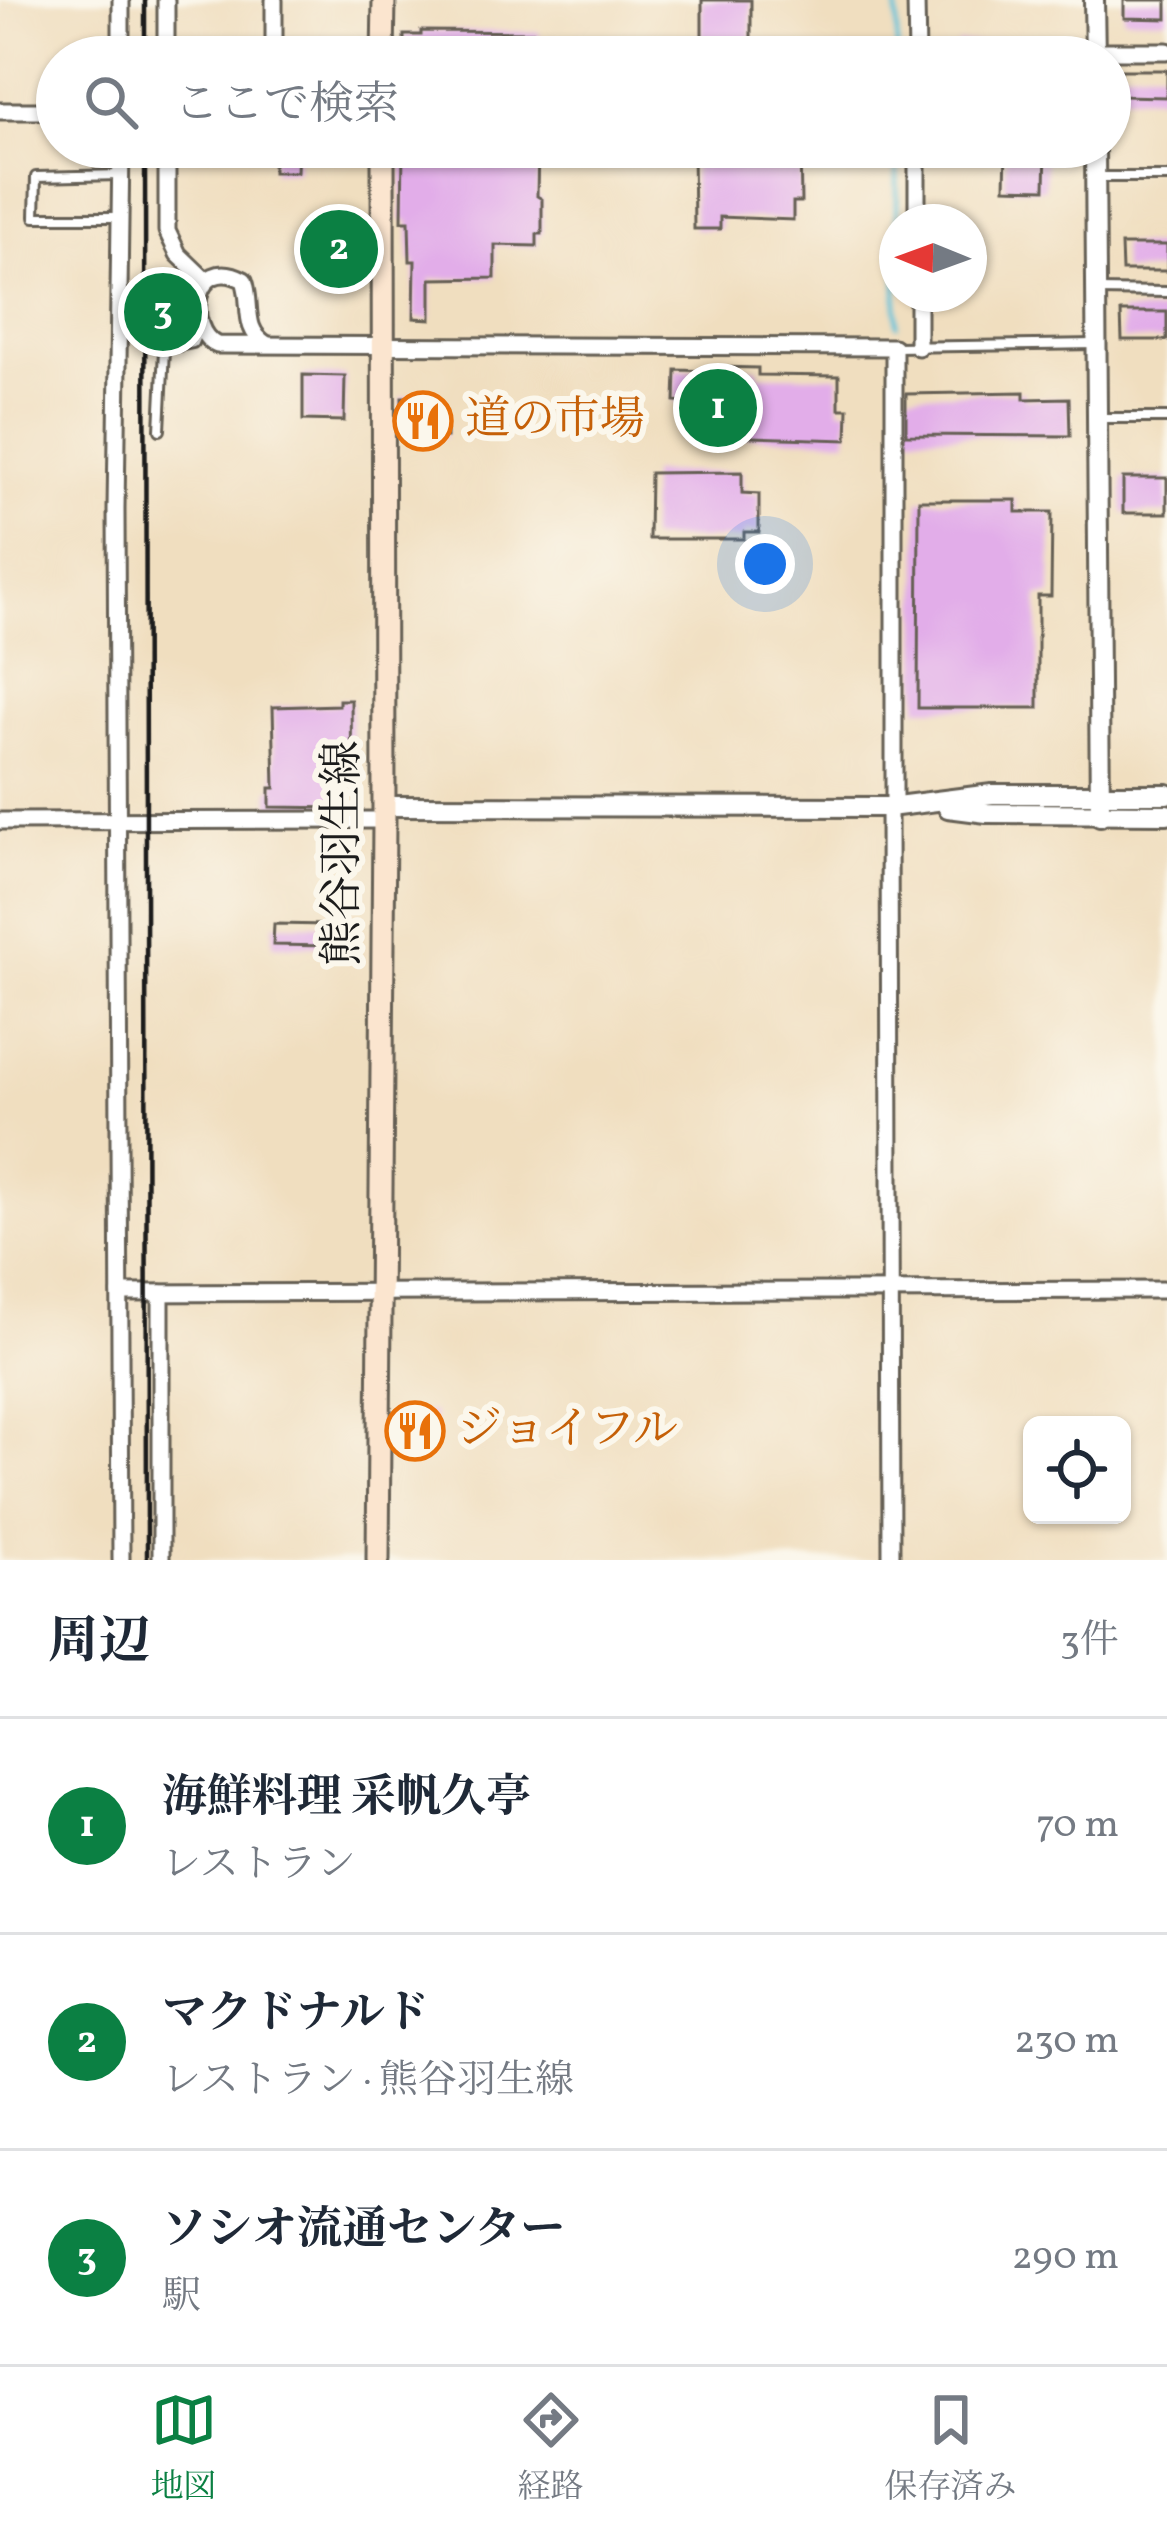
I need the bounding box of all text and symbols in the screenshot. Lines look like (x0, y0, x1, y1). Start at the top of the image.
search box (36, 36, 1131, 168)
icon: search (78, 69, 144, 135)
text: ここで検索 (174, 75, 399, 138)
pin: 2 (300, 204, 378, 294)
north arrow (879, 204, 987, 312)
pin: 3 (124, 267, 202, 357)
pin: 1 (679, 363, 757, 453)
restaurant icon: 道の市場 (392, 390, 454, 452)
place label: 道の市場 (465, 390, 645, 453)
your location (735, 534, 795, 594)
street label: 熊谷羽生線 (313, 740, 376, 966)
restaurant icon: ジョイフル (384, 1400, 446, 1462)
place label: ジョイフル (457, 1400, 678, 1463)
map controls (1023, 1416, 1131, 1524)
button: locate (1023, 1416, 1131, 1524)
text: 周辺 (48, 1608, 150, 1679)
text: 3件 (1060, 1615, 1119, 1669)
text: 海鮮料理 采帆久亭 (162, 1768, 531, 1831)
text: 1 (79, 1799, 95, 1853)
text: 70 m (1036, 1799, 1119, 1853)
text: レストラン (162, 1839, 356, 1893)
text: マクドナルド (162, 1984, 430, 2047)
text: 2 (77, 2015, 97, 2069)
text: 230 m (1014, 2015, 1119, 2069)
text: レストラン · 熊谷羽生線 (162, 2055, 574, 2109)
text: ソシオ流通センター (162, 2200, 565, 2263)
text: 3 (77, 2231, 97, 2285)
text: 290 m (1012, 2231, 1119, 2285)
text: 駅 (162, 2271, 201, 2325)
tab: 地図 (151, 2387, 217, 2512)
tab: 経路 (518, 2387, 584, 2512)
tab: 保存済み (885, 2387, 1017, 2512)

